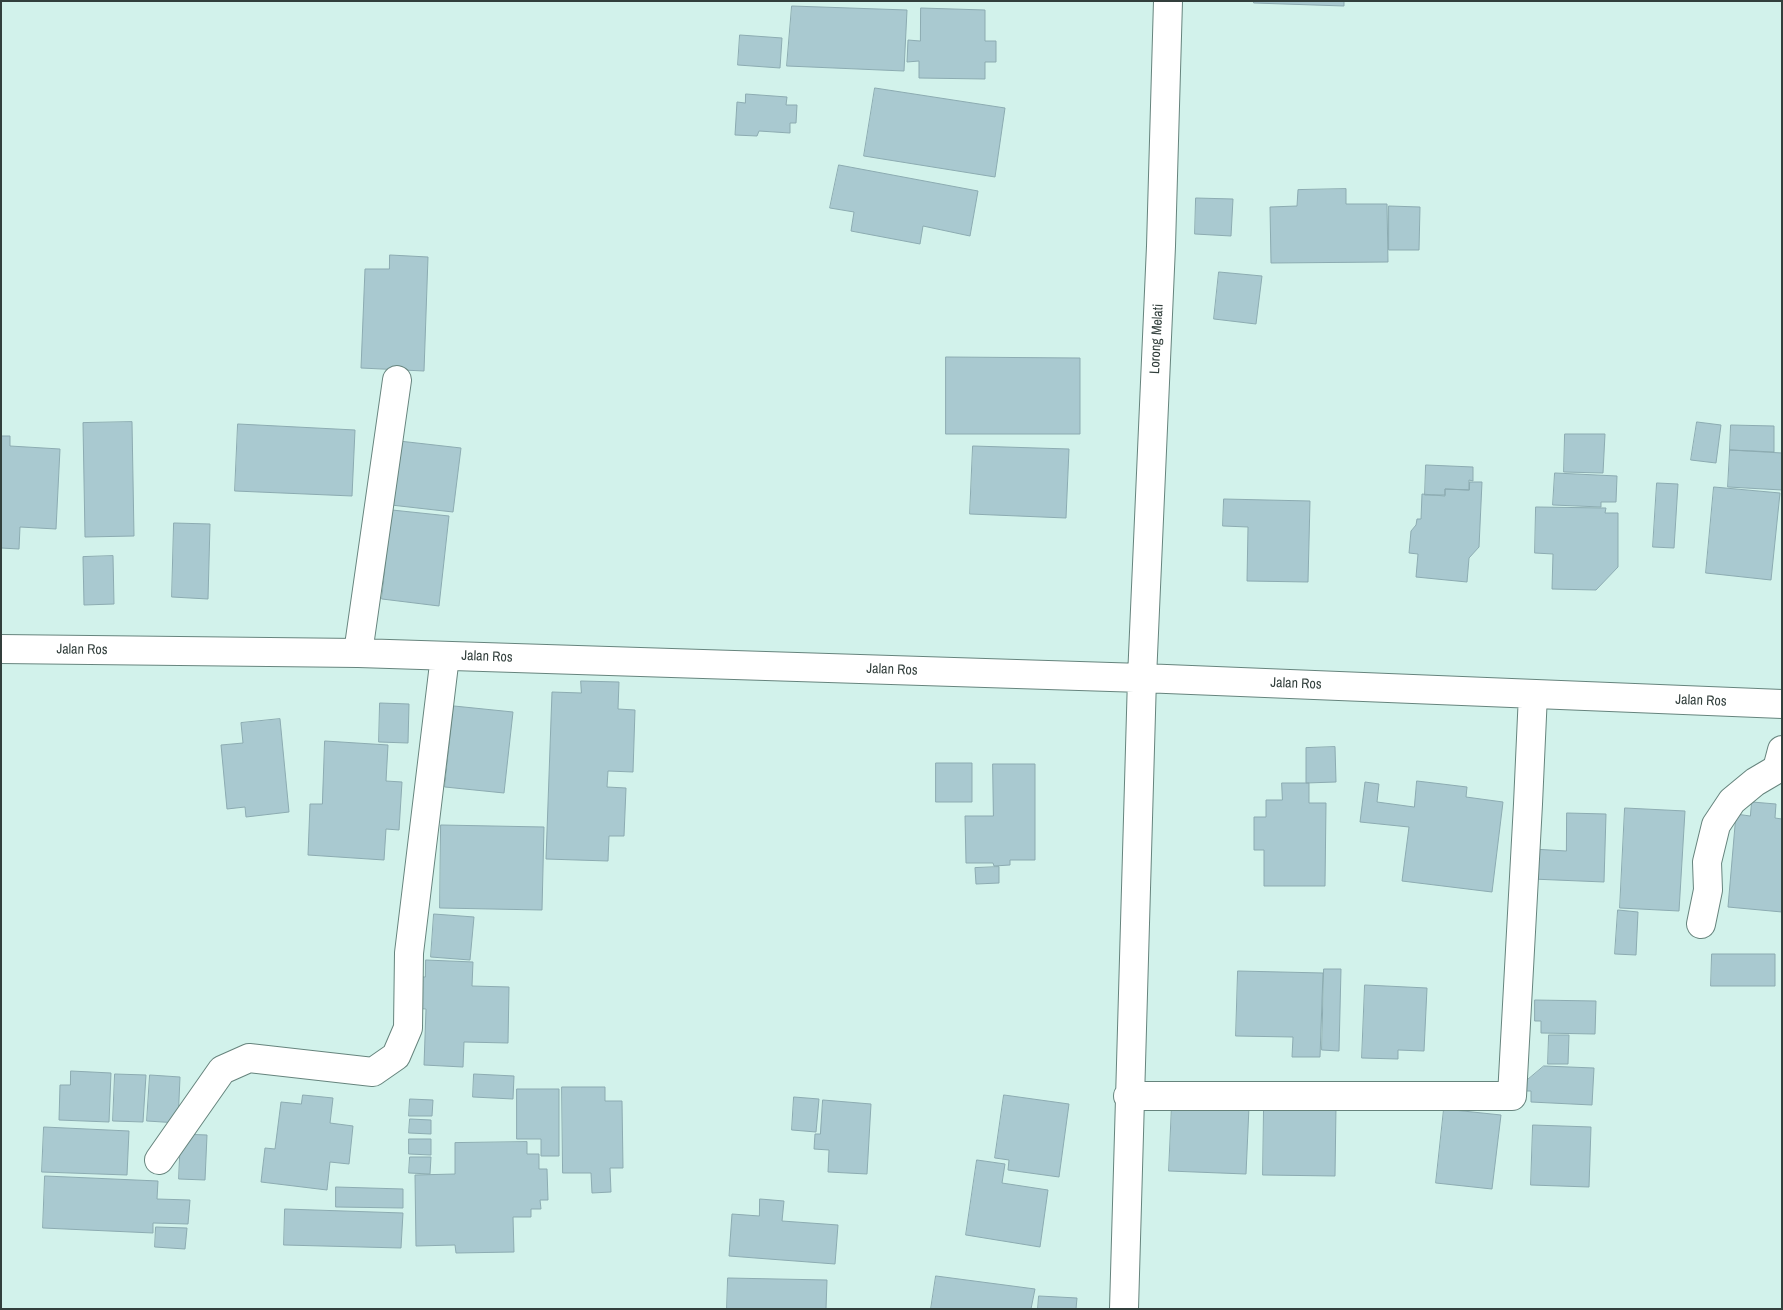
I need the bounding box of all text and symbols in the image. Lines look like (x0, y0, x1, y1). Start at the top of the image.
street label: Lorong Melati (1147, 304, 1167, 374)
street label: Jalan Ros (56, 641, 108, 659)
street label: Jalan Ros (461, 648, 513, 666)
street label: Jalan Ros (866, 661, 918, 679)
street label: Jalan Ros (1270, 675, 1322, 693)
street label: Jalan Ros (1675, 692, 1727, 710)

